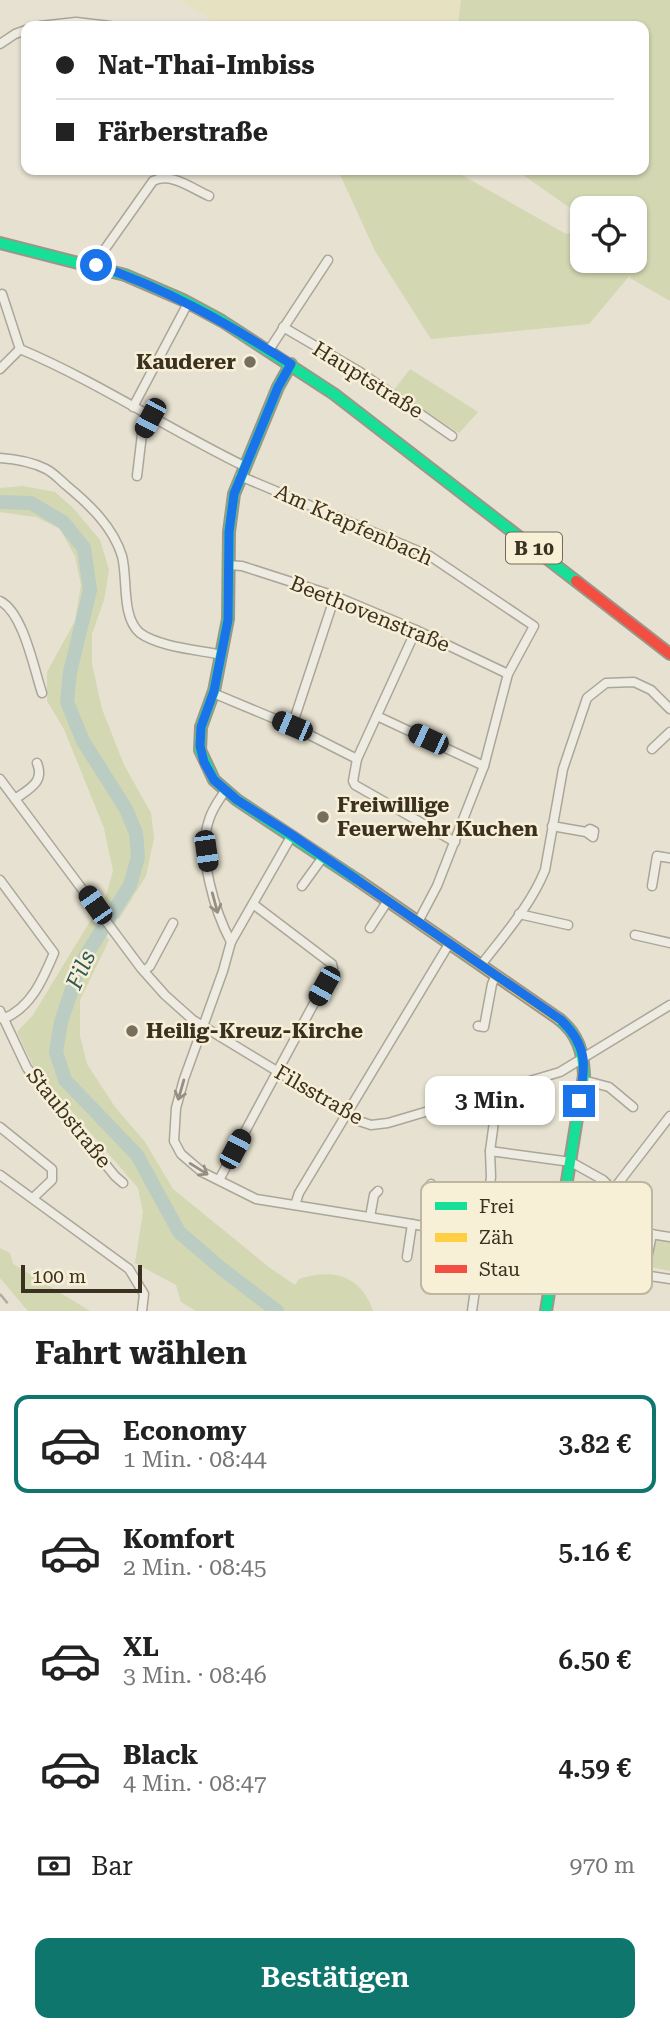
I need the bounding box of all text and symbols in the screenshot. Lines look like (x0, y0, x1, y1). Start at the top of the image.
text: Nat-Thai-Imbiss (98, 50, 315, 80)
text: Färberstraße (98, 117, 268, 147)
map controls (570, 196, 647, 273)
button: locate (570, 196, 647, 273)
route start (80, 249, 112, 281)
street label: Hauptstraße (308, 337, 428, 423)
place label: Kauderer (136, 350, 236, 374)
marker: Kauderer (242, 354, 258, 370)
car (131, 395, 170, 441)
street label: Am Krapfenbach (271, 479, 437, 571)
road number: B 10 (506, 533, 562, 564)
street label: Beethovenstraße (287, 571, 453, 657)
car (269, 708, 316, 744)
car (405, 721, 452, 757)
place label: Freiwillige Feuerwehr Kuchen (337, 793, 538, 841)
marker: Freiwillige Feuerwehr Kuchen (315, 809, 331, 825)
car (193, 829, 220, 873)
car (75, 882, 116, 928)
one-way arrow (209, 891, 222, 913)
water label: Fils (60, 947, 101, 994)
car (305, 963, 344, 1009)
place label: Heilig-Kreuz-Kirche (146, 1019, 363, 1043)
marker: Heilig-Kreuz-Kirche (124, 1023, 140, 1039)
street label: Filsstraße (271, 1060, 367, 1130)
street label: Staubstraße (22, 1063, 116, 1173)
callout: 3 Min. (425, 1076, 554, 1126)
one-way arrow (174, 1079, 187, 1101)
route end (563, 1085, 595, 1117)
text: 3 Min. (455, 1087, 525, 1114)
car (216, 1126, 255, 1172)
one-way arrow (189, 1162, 209, 1176)
legend (421, 1182, 652, 1294)
text: Frei (479, 1195, 514, 1218)
text: Zäh (479, 1226, 514, 1249)
text: Stau (479, 1258, 520, 1281)
scale bar (21, 1262, 142, 1294)
text: 100 m (32, 1265, 86, 1288)
text: Fahrt wählen (35, 1334, 247, 1372)
icon: car (39, 1413, 102, 1476)
text: Economy (123, 1416, 246, 1446)
text: 3.82 € (559, 1429, 631, 1459)
text: 1 Min. · 08:44 (123, 1446, 267, 1473)
icon: car (39, 1521, 102, 1584)
text: Komfort (123, 1524, 235, 1554)
text: 5.16 € (559, 1537, 631, 1567)
text: 2 Min. · 08:45 (123, 1554, 267, 1581)
icon: car (39, 1629, 102, 1692)
text: XL (123, 1632, 159, 1662)
text: 6.50 € (559, 1645, 631, 1675)
text: 3 Min. · 08:46 (123, 1662, 267, 1689)
icon: car (39, 1737, 102, 1800)
text: Black (123, 1740, 198, 1770)
text: 4.59 € (559, 1753, 631, 1783)
text: 4 Min. · 08:47 (123, 1770, 267, 1797)
icon: cash (35, 1847, 73, 1885)
text: Bar (91, 1851, 133, 1881)
text: 970 m (570, 1852, 635, 1879)
button: Bestätigen (35, 1938, 635, 2018)

